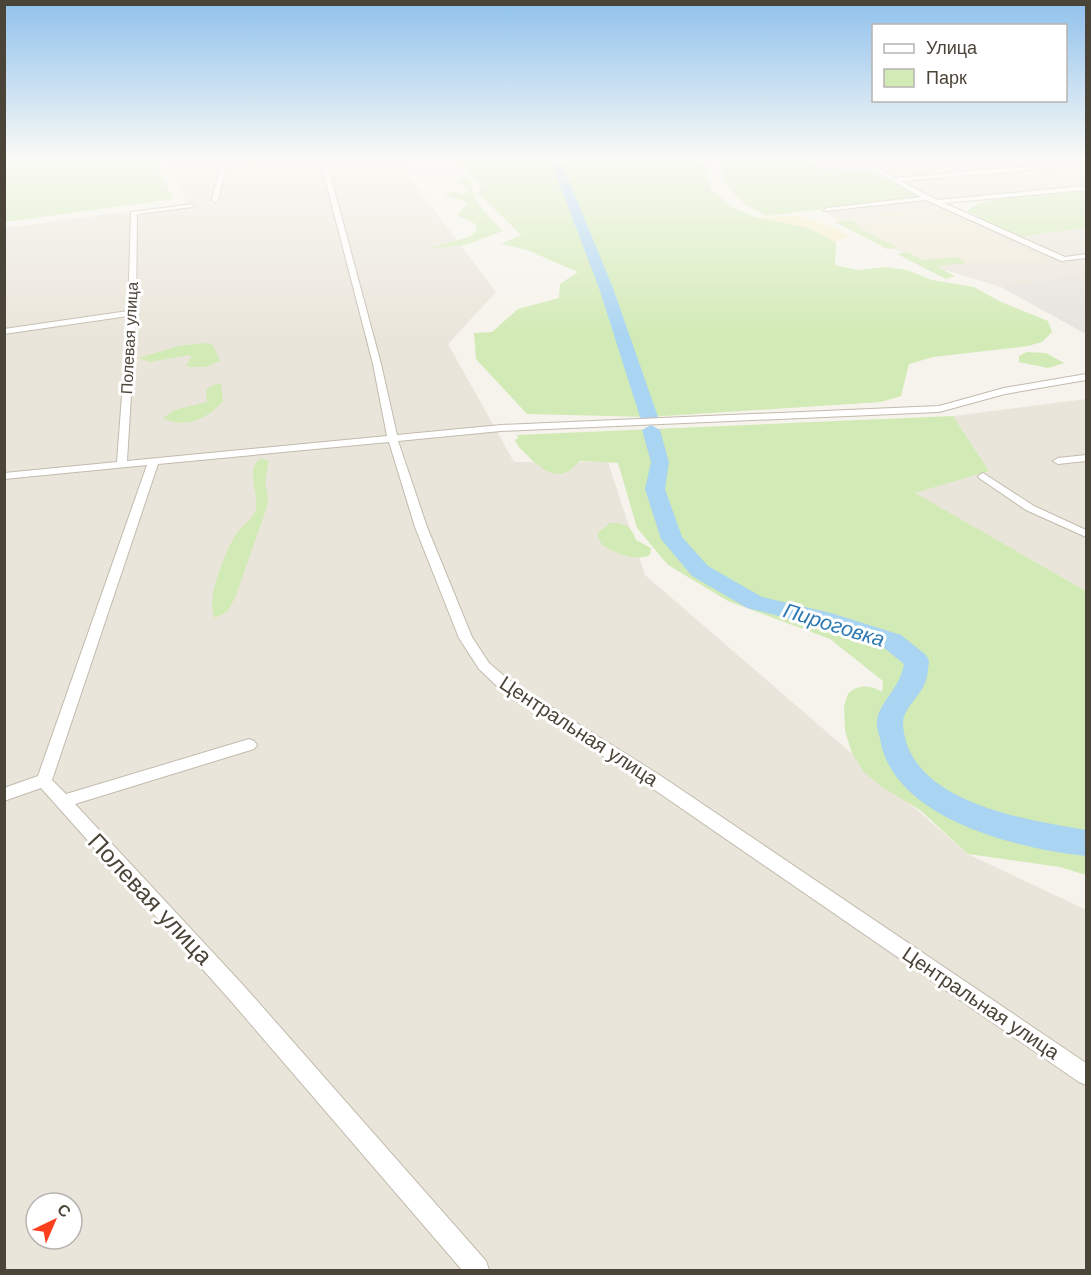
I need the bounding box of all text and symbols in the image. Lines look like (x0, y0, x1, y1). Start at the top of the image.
legend (872, 24, 1067, 102)
text: Улица (926, 38, 978, 58)
text: Парк (926, 68, 967, 88)
street label: Полевая улица (118, 281, 141, 395)
water label: Пироговка (781, 598, 888, 651)
street label: Центральная улица (496, 672, 663, 791)
street label: Полевая улица (83, 828, 218, 970)
street label: Центральная улица (899, 942, 1064, 1064)
north arrow (24, 1191, 84, 1251)
text: С (54, 1200, 74, 1221)

